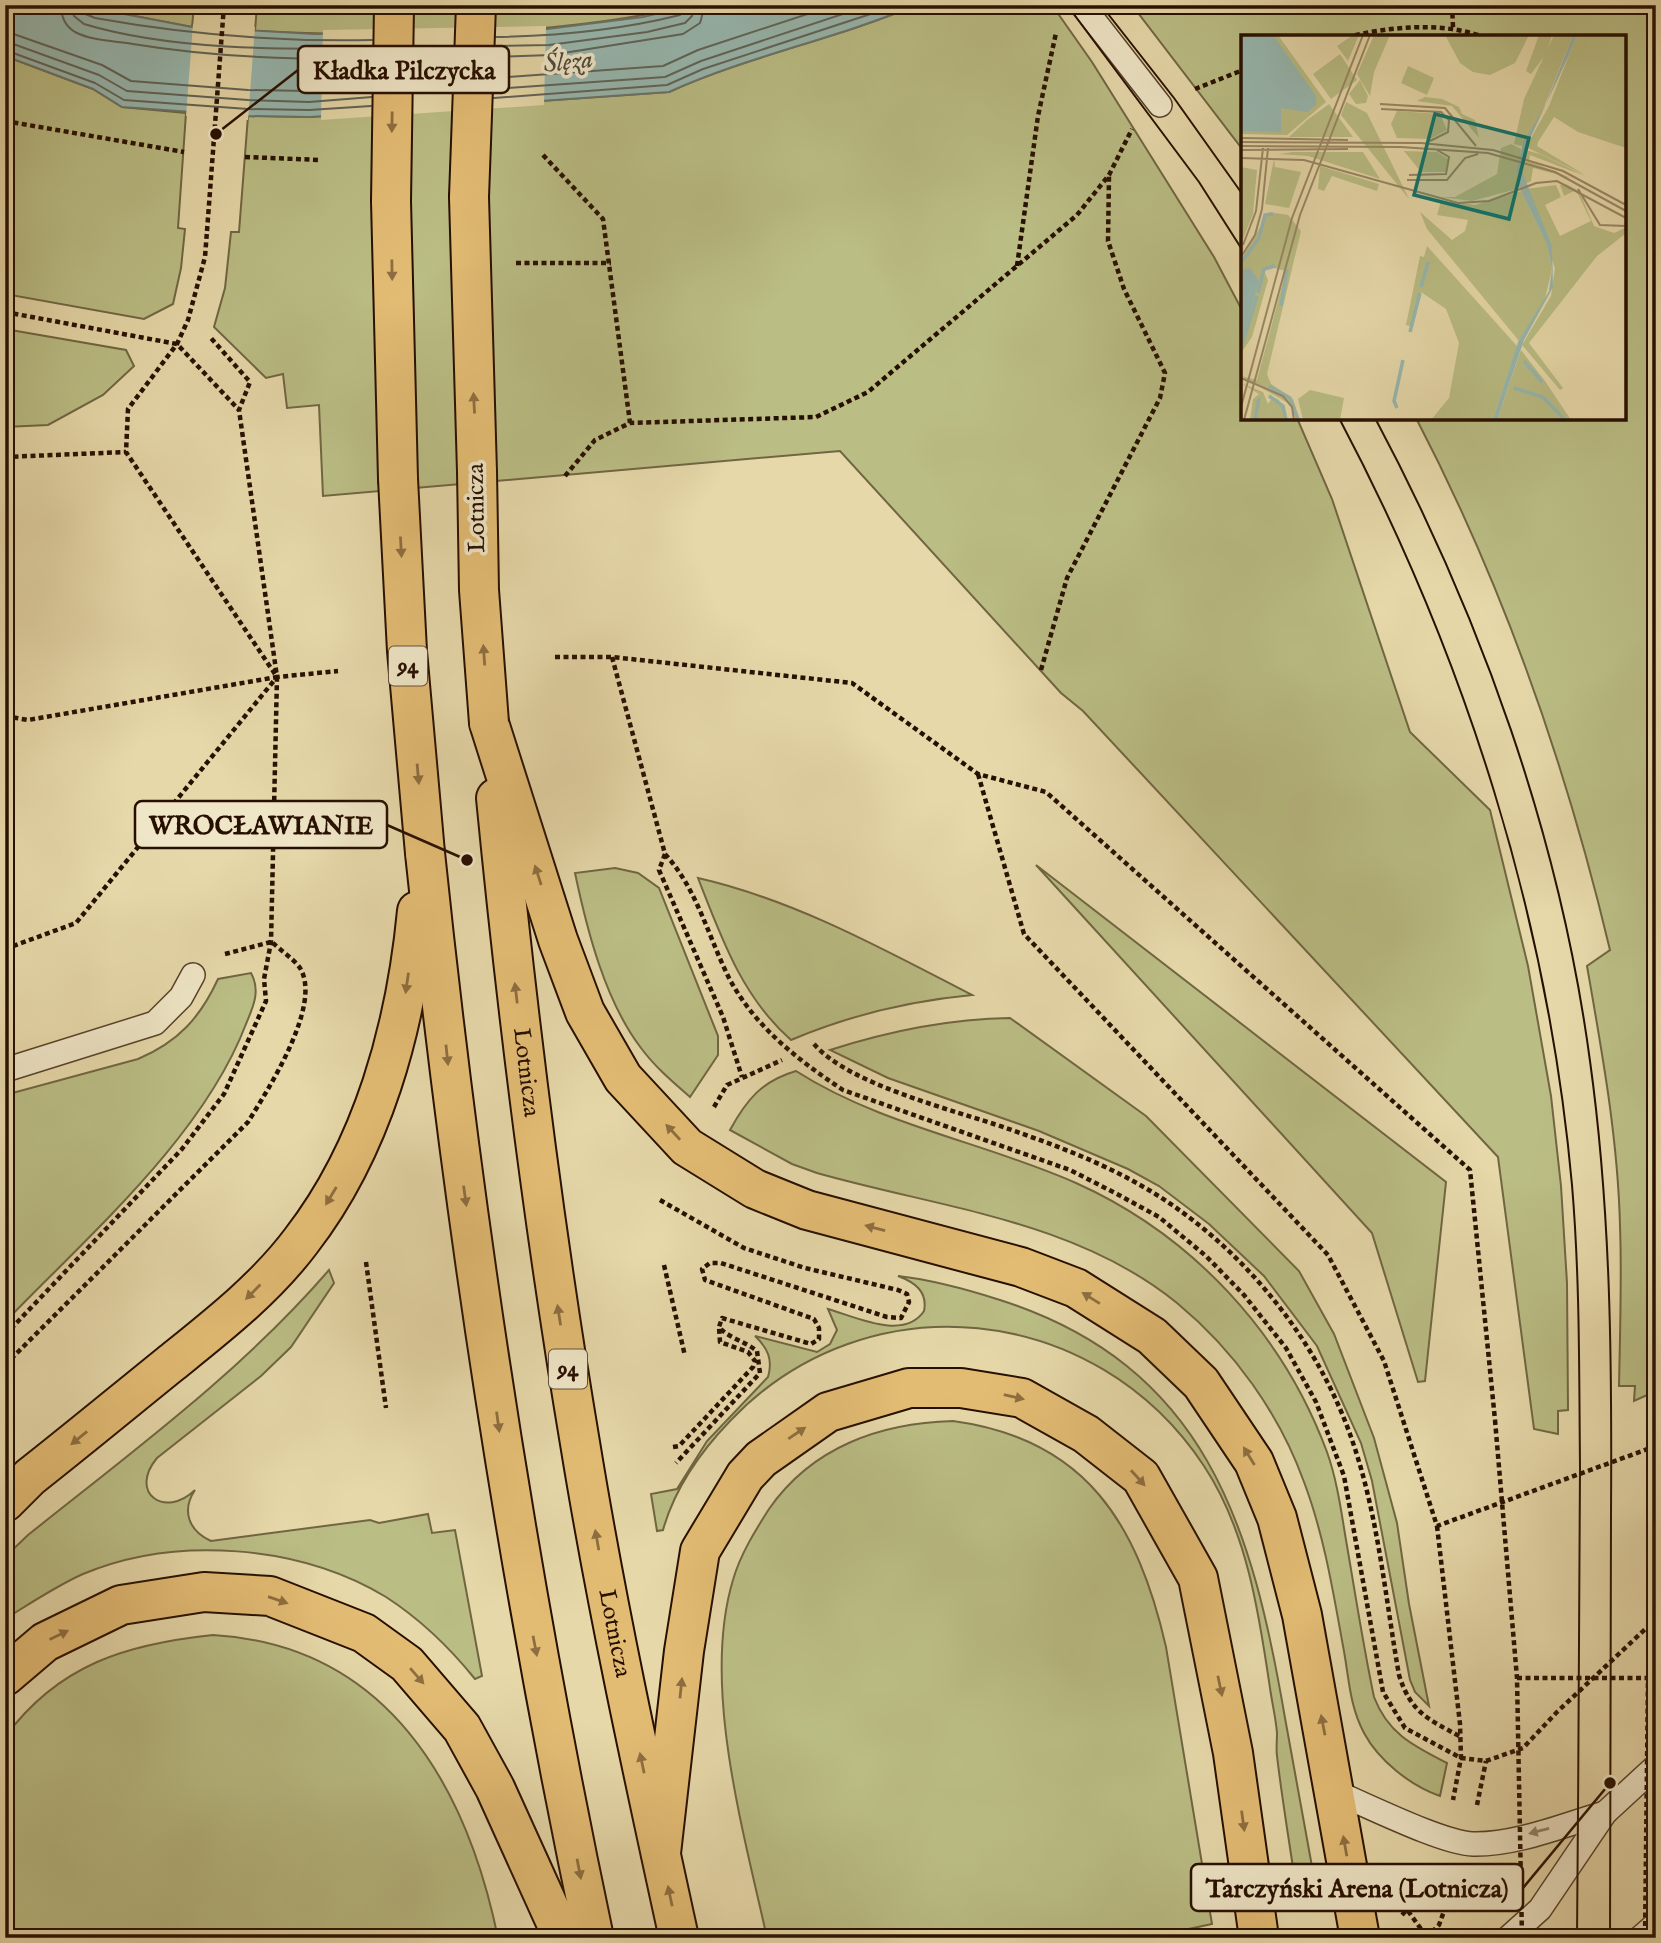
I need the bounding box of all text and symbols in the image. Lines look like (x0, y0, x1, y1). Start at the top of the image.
inset map (1241, 35, 1626, 420)
water label: Ślęza (542, 43, 594, 81)
callout: Kładka Pilczycka (298, 46, 509, 93)
text: Kładka Pilczycka (313, 55, 496, 88)
one-way arrow (386, 112, 398, 134)
one-way arrow (387, 259, 398, 281)
one-way arrow (468, 392, 479, 414)
street label: Lotnicza (461, 462, 493, 553)
one-way arrow (396, 536, 407, 558)
one-way arrow (478, 643, 489, 665)
road number: 94 (389, 646, 427, 686)
one-way arrow (412, 763, 423, 785)
callout: WROCŁAWIANIE (135, 801, 387, 848)
text: WROCŁAWIANIE (148, 810, 373, 843)
one-way arrow (532, 864, 542, 885)
one-way arrow (401, 973, 412, 995)
one-way arrow (511, 981, 522, 1003)
street label: Lotnicza (505, 1026, 547, 1119)
one-way arrow (442, 1044, 453, 1066)
one-way arrow (665, 1123, 681, 1140)
one-way arrow (460, 1186, 471, 1208)
one-way arrow (325, 1187, 337, 1206)
one-way arrow (864, 1222, 886, 1233)
one-way arrow (246, 1283, 262, 1300)
one-way arrow (1081, 1291, 1101, 1304)
one-way arrow (553, 1304, 564, 1326)
road number: 94 (549, 1350, 587, 1388)
one-way arrow (1003, 1392, 1025, 1403)
one-way arrow (493, 1411, 504, 1433)
one-way arrow (788, 1427, 807, 1440)
one-way arrow (70, 1430, 88, 1445)
one-way arrow (1243, 1446, 1256, 1466)
one-way arrow (1130, 1469, 1146, 1487)
one-way arrow (591, 1529, 602, 1551)
street label: Lotnicza (591, 1586, 639, 1681)
one-way arrow (268, 1595, 289, 1606)
one-way arrow (49, 1629, 69, 1640)
one-way arrow (529, 1635, 540, 1657)
one-way arrow (408, 1667, 424, 1684)
one-way arrow (1214, 1675, 1225, 1697)
one-way arrow (675, 1677, 686, 1699)
one-way arrow (1317, 1714, 1328, 1736)
one-way arrow (637, 1752, 648, 1774)
one-way arrow (1237, 1810, 1248, 1832)
one-way arrow (1528, 1826, 1550, 1837)
one-way arrow (1339, 1835, 1350, 1857)
one-way arrow (574, 1858, 585, 1880)
callout: Tarczyński Arena (Lotnicza) (1191, 1864, 1523, 1911)
text: Tarczyński Arena (Lotnicza) (1204, 1873, 1509, 1906)
one-way arrow (664, 1885, 675, 1907)

